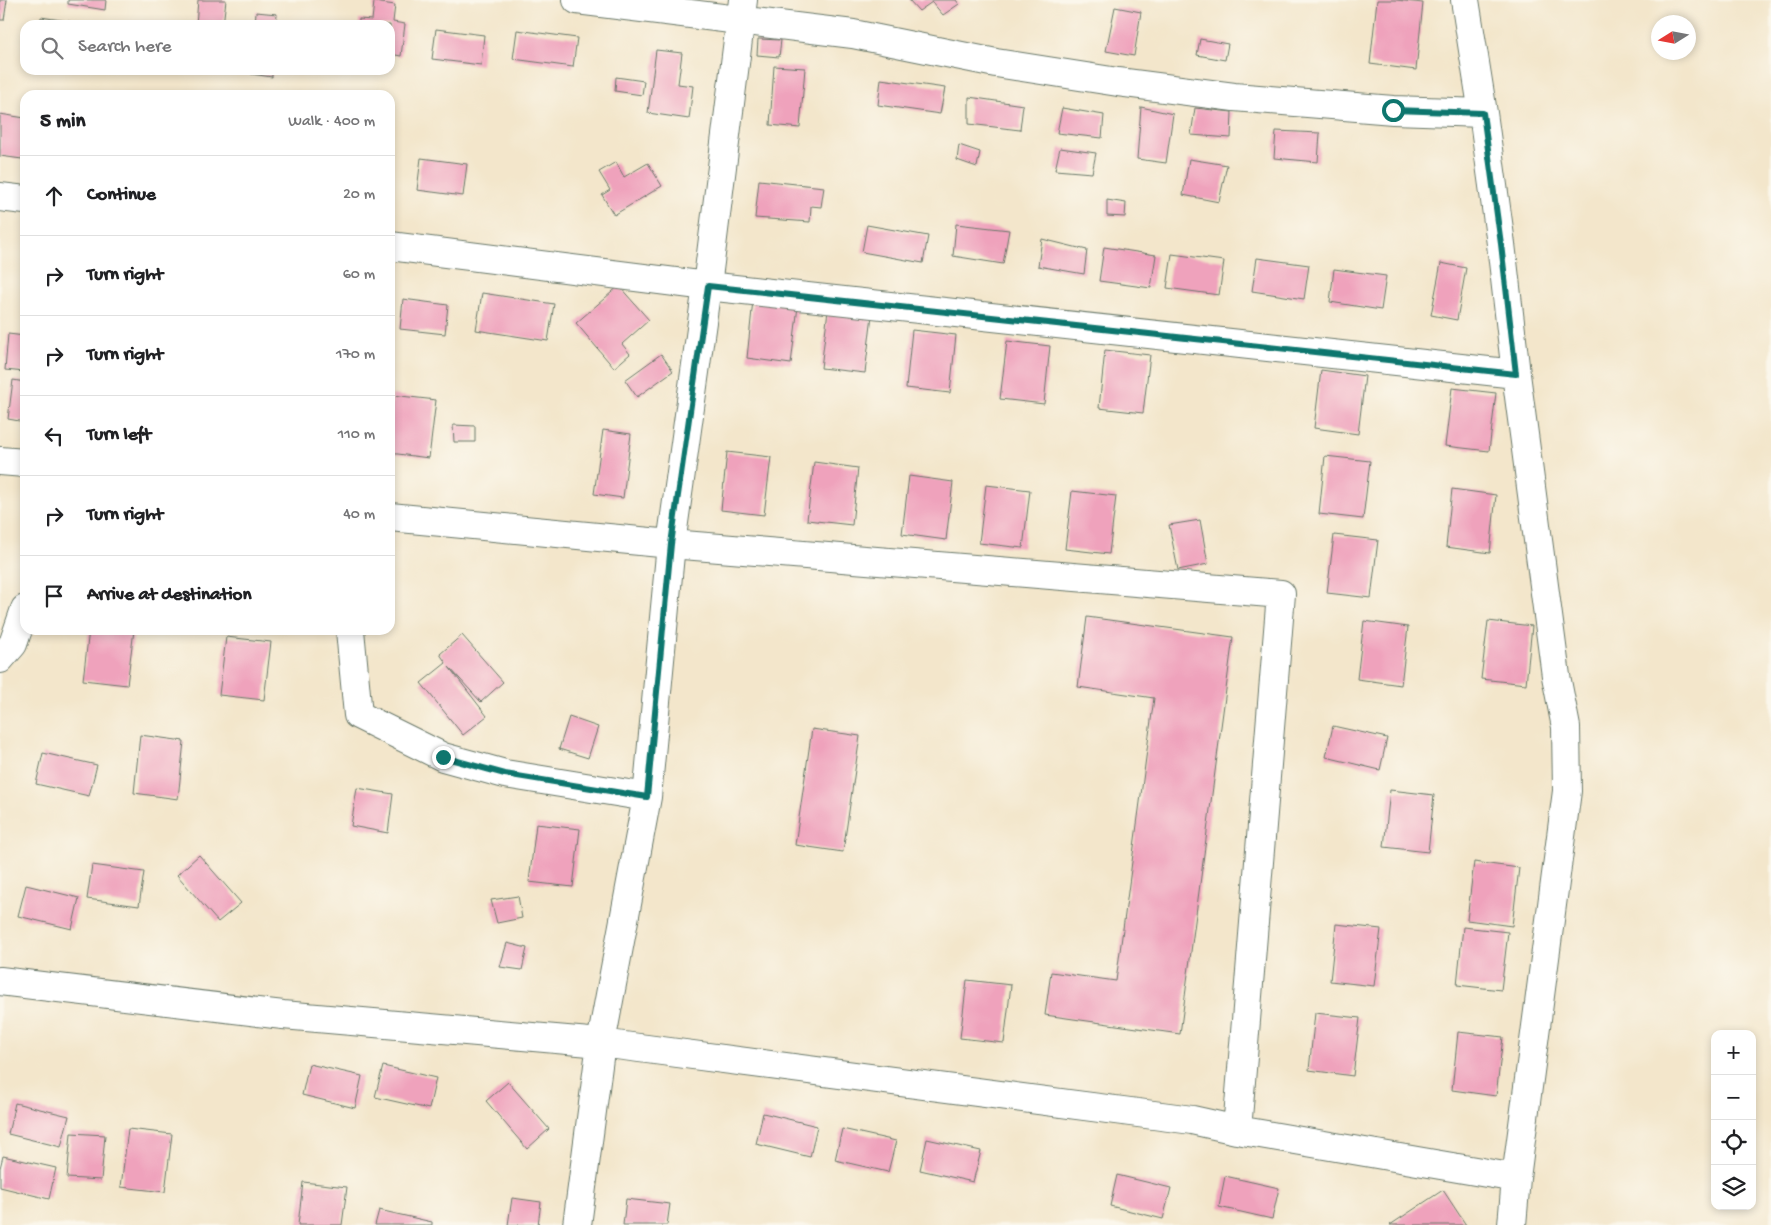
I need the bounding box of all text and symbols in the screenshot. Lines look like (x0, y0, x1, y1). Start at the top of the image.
north arrow (1651, 15, 1696, 60)
search box (20, 20, 395, 75)
icon: search (38, 34, 66, 62)
text: Search here (78, 36, 172, 59)
route start (1382, 99, 1405, 122)
text: 5 min (40, 110, 85, 135)
text: Walk · 400 m (288, 113, 375, 132)
icon: ahead (40, 182, 68, 210)
text: Continue (87, 184, 156, 207)
text: 20 m (343, 186, 375, 205)
icon: right (40, 262, 68, 290)
text: Turn right (87, 264, 163, 287)
text: 60 m (343, 266, 375, 285)
icon: right (40, 342, 68, 370)
text: Turn right (87, 344, 163, 367)
text: 170 m (336, 346, 375, 365)
icon: left (40, 422, 68, 450)
text: Turn left (87, 424, 151, 447)
text: 110 m (338, 426, 375, 445)
icon: right (40, 502, 68, 530)
text: Turn right (87, 504, 163, 527)
text: 40 m (343, 506, 375, 525)
icon: arrive (40, 582, 68, 610)
text: Arrive at destination (87, 584, 251, 607)
route end (432, 746, 455, 769)
map controls (1711, 1030, 1756, 1210)
button: + (1711, 1030, 1756, 1075)
button: − (1711, 1075, 1756, 1120)
button: locate (1711, 1120, 1756, 1165)
button: layers (1711, 1165, 1756, 1210)

